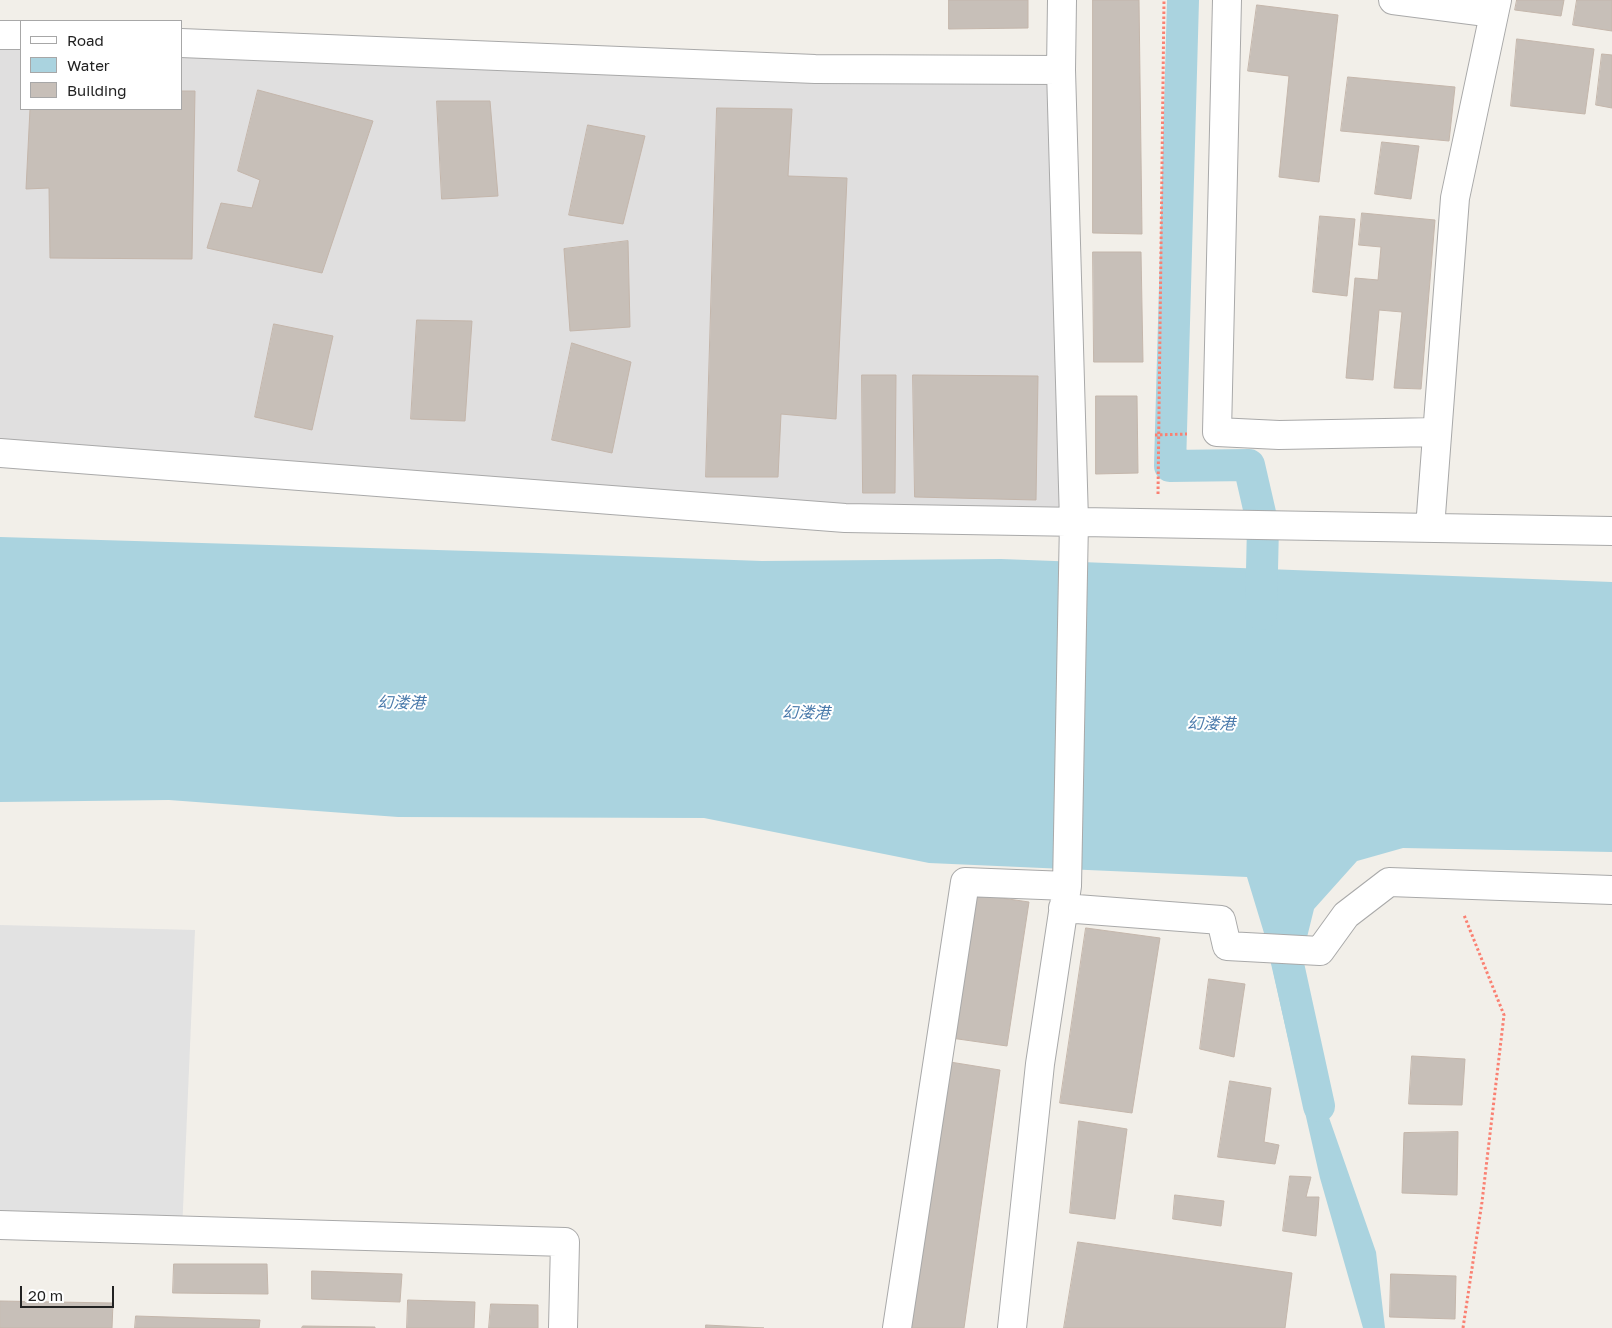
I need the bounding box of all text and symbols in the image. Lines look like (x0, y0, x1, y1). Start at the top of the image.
legend (20, 20, 182, 110)
text: Road (67, 31, 104, 49)
text: Water (67, 56, 110, 74)
text: Building (67, 81, 127, 99)
water label: 幻溇港 (377, 693, 425, 713)
water label: 幻溇港 (782, 703, 830, 723)
water label: 幻溇港 (1187, 714, 1235, 734)
scale bar (22, 1276, 116, 1308)
text: 20 m (28, 1286, 63, 1304)

